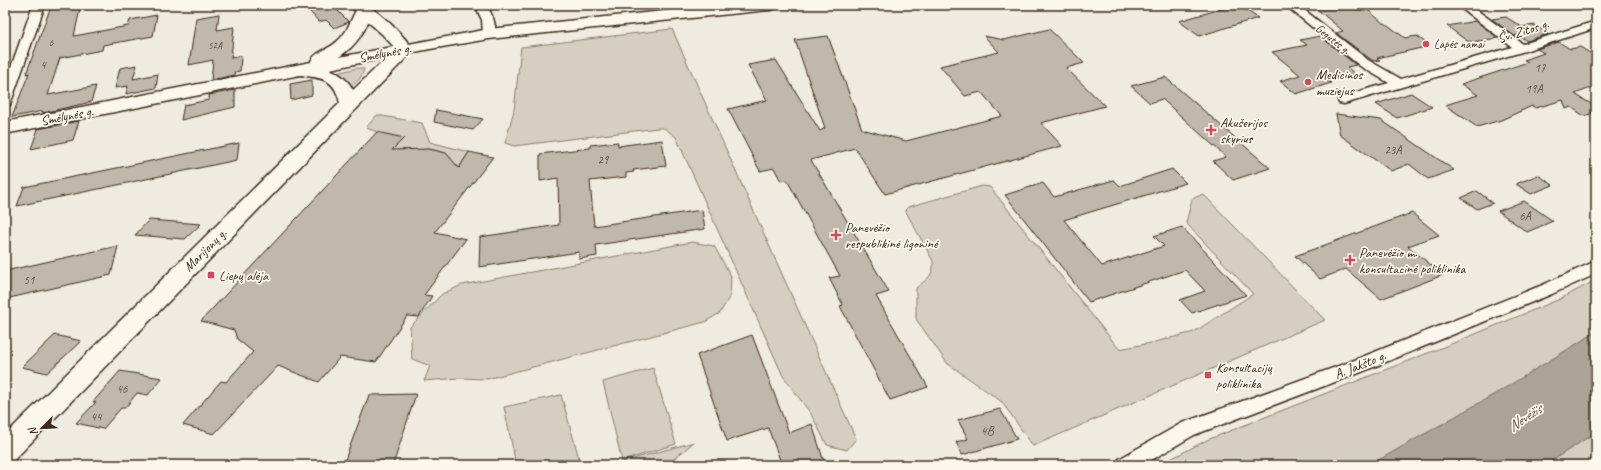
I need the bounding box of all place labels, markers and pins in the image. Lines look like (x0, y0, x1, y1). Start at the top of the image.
place label: Lapės namai (1434, 36, 1486, 52)
marker: Lapės namai (1421, 39, 1431, 49)
place label: Medicinos muziejus (1316, 66, 1364, 99)
marker: Medicinos muziejus (1303, 77, 1313, 87)
place label: Akušerijos skyrius (1220, 114, 1268, 147)
marker: Akušerijos skyrius (1205, 124, 1217, 136)
place label: Panevėžio respublikinė ligoninė (845, 219, 939, 252)
marker: Panevėžio respublikinė ligoninė (830, 229, 842, 241)
place label: Panevėžio m. konsultacinė poliklinika (1359, 244, 1467, 277)
marker: Panevėžio m. konsultacinė poliklinika (1344, 254, 1356, 266)
place label: Liepų alėja (219, 267, 269, 284)
marker: Liepų alėja (206, 270, 216, 280)
place label: Konsultacijų poliklinika (1216, 359, 1273, 392)
marker: Konsultacijų poliklinika (1203, 370, 1213, 380)

